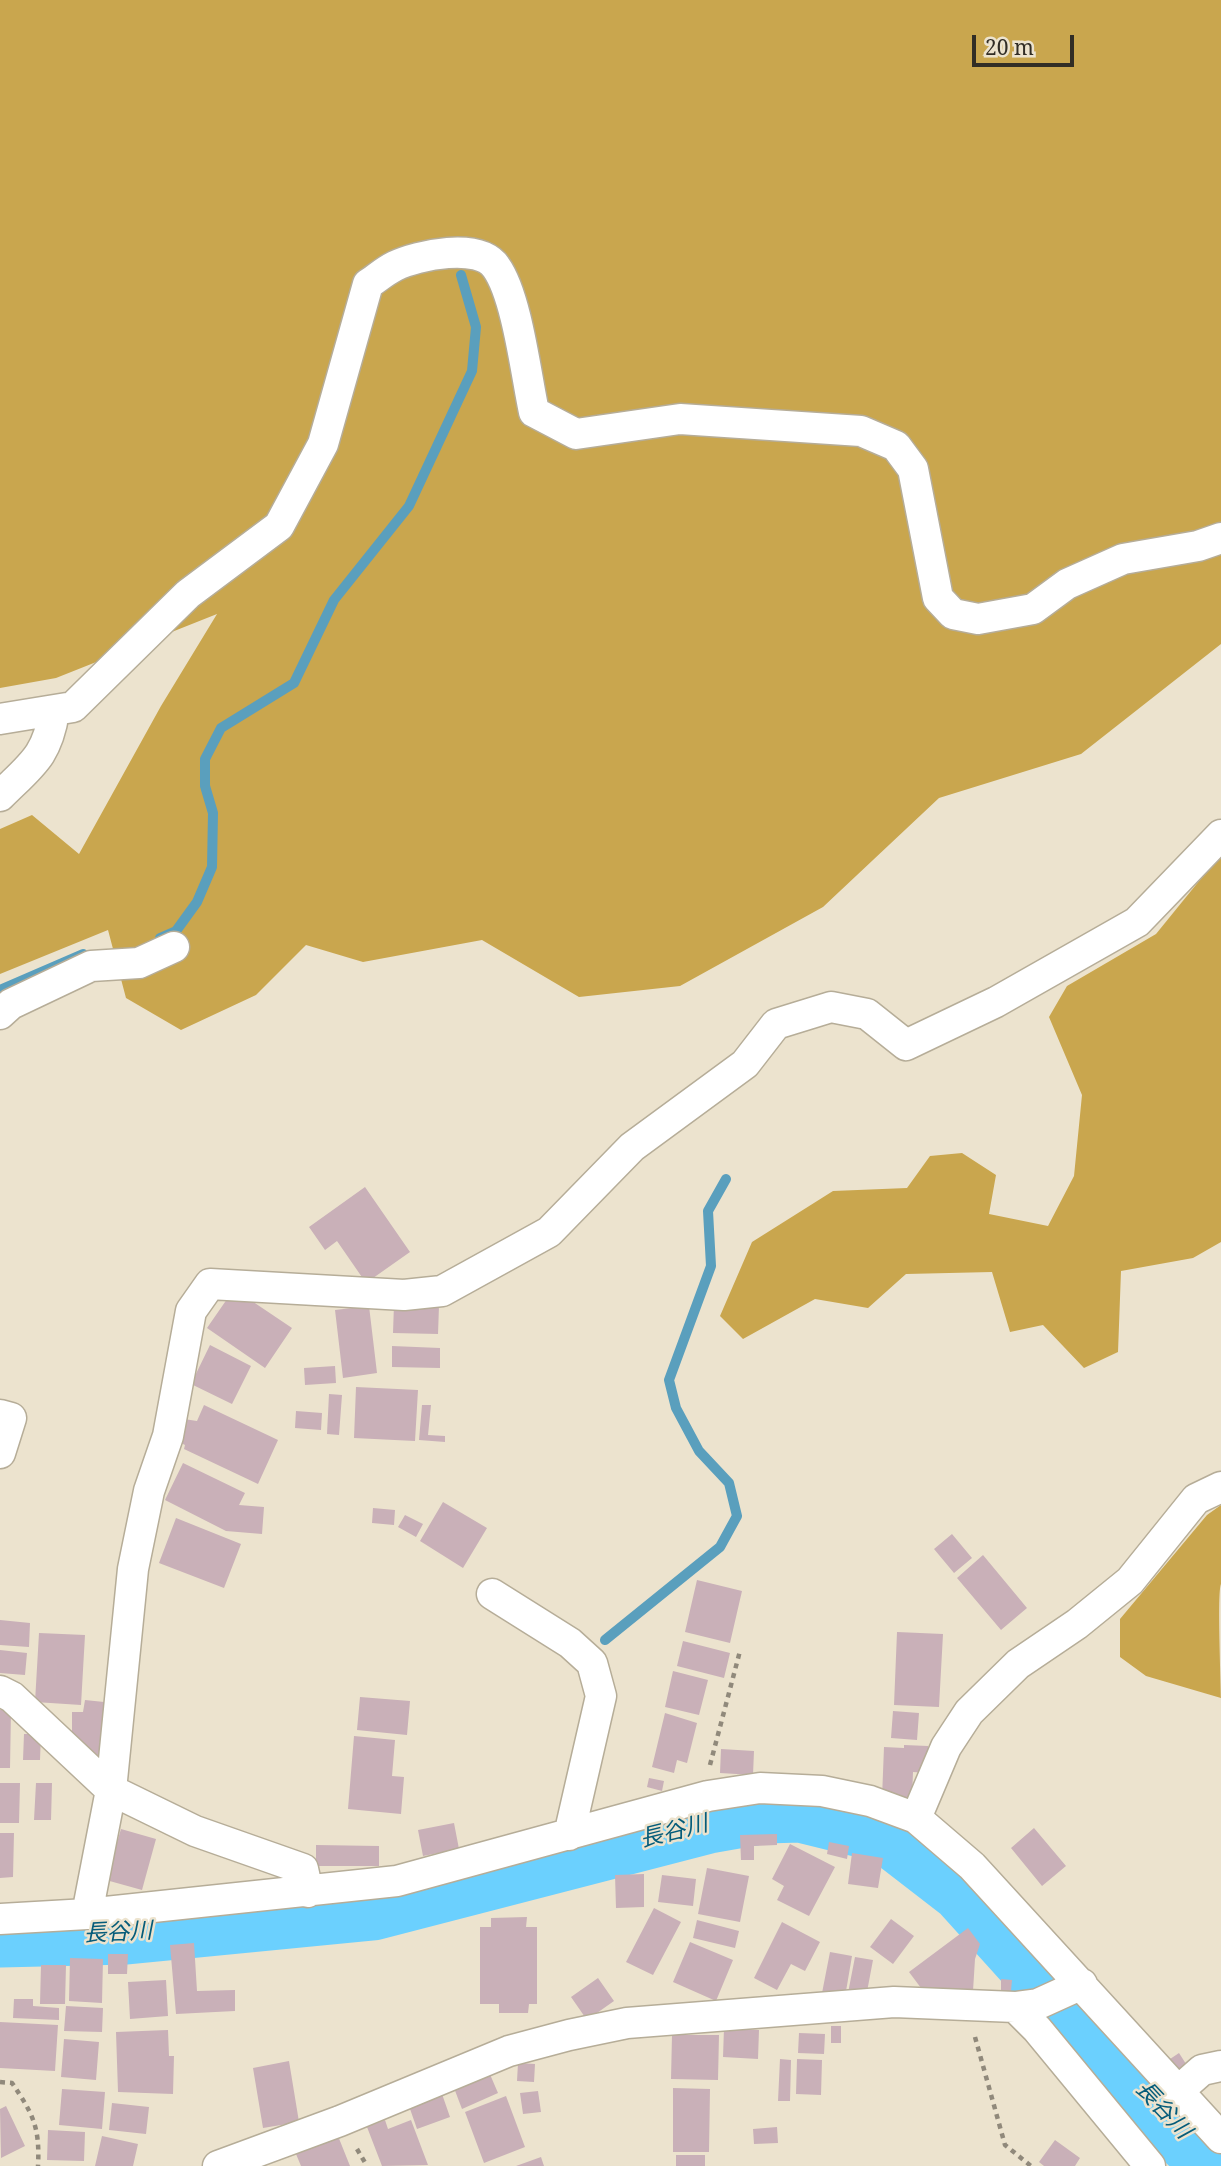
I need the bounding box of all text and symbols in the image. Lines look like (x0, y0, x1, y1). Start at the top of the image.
scale bar (976, 21, 1078, 65)
text: 20 m (985, 33, 1034, 61)
water label: 長谷川 (637, 1810, 711, 1854)
water label: 長谷川 (83, 1917, 153, 1949)
water label: 長谷川 (1129, 2075, 1197, 2145)

